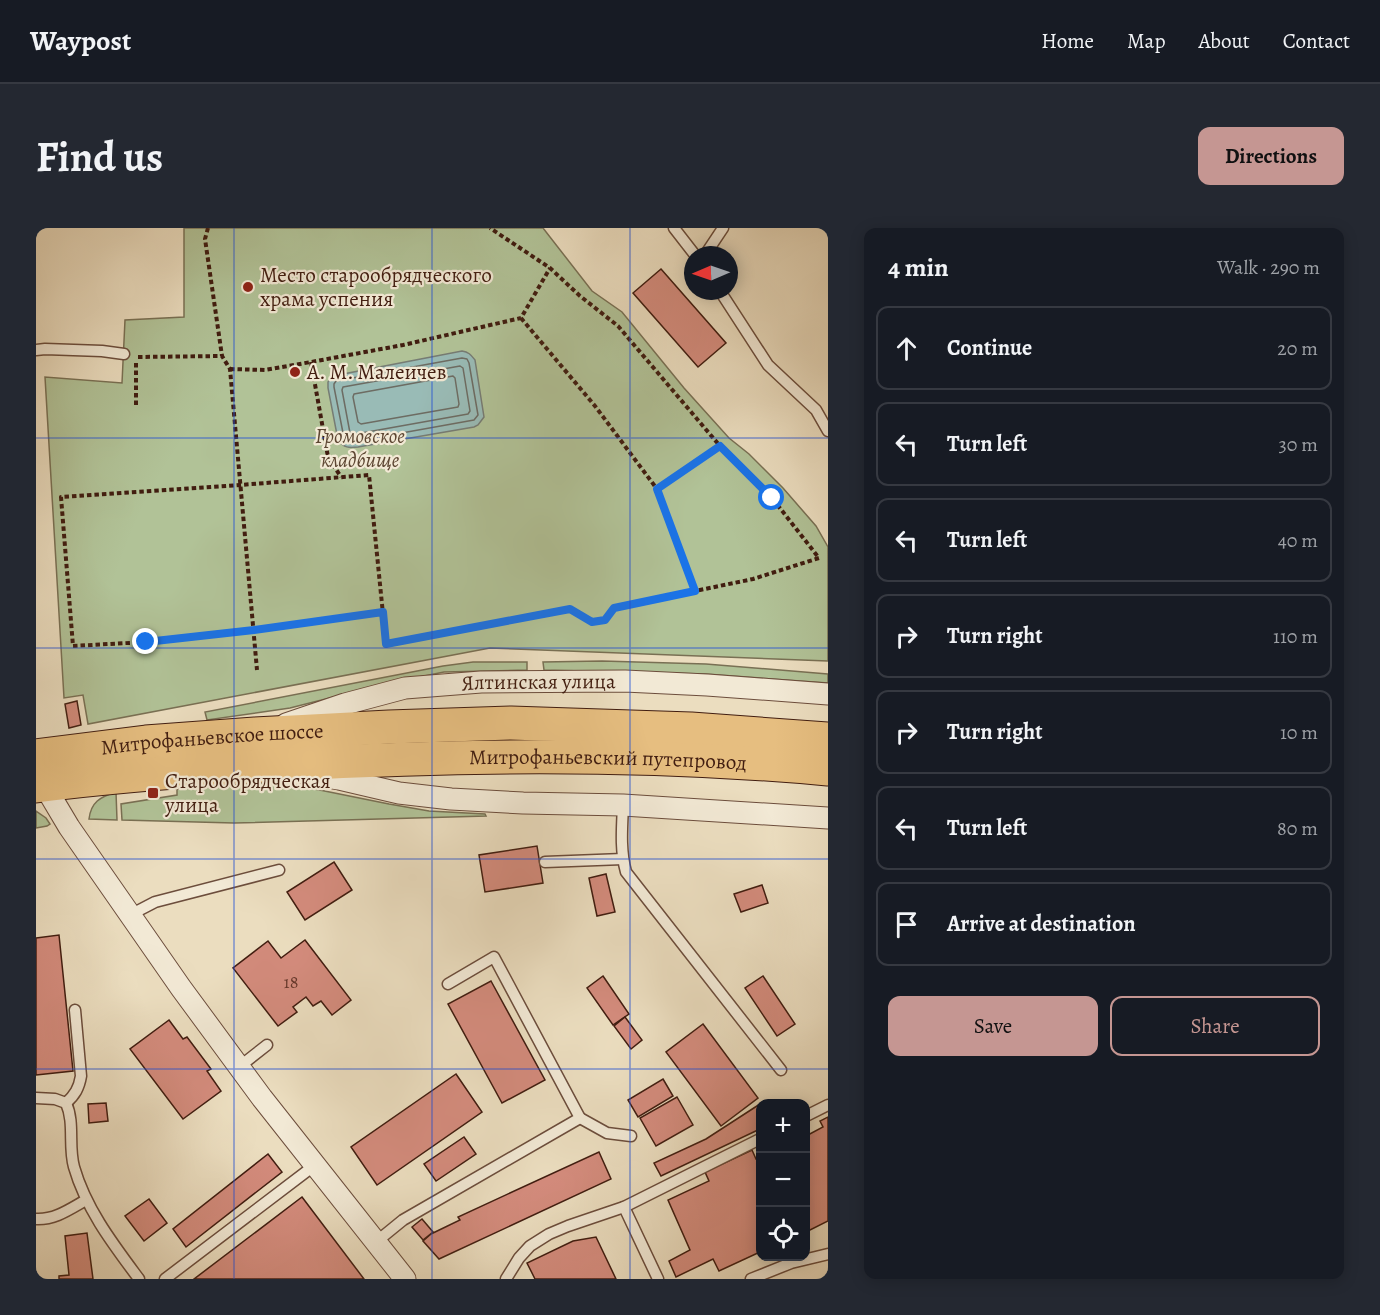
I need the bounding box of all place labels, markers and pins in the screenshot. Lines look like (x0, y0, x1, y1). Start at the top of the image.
place label: Место старообрядческого храма успения (260, 261, 492, 313)
marker: Место старообрядческого храма успения (241, 280, 255, 294)
place label: А. М. Малеичев (306, 358, 447, 386)
marker: А. М. Малеичев (288, 365, 302, 379)
place label: Старообрядческая улица (164, 767, 331, 819)
marker: Старообрядческая улица (146, 786, 160, 800)

